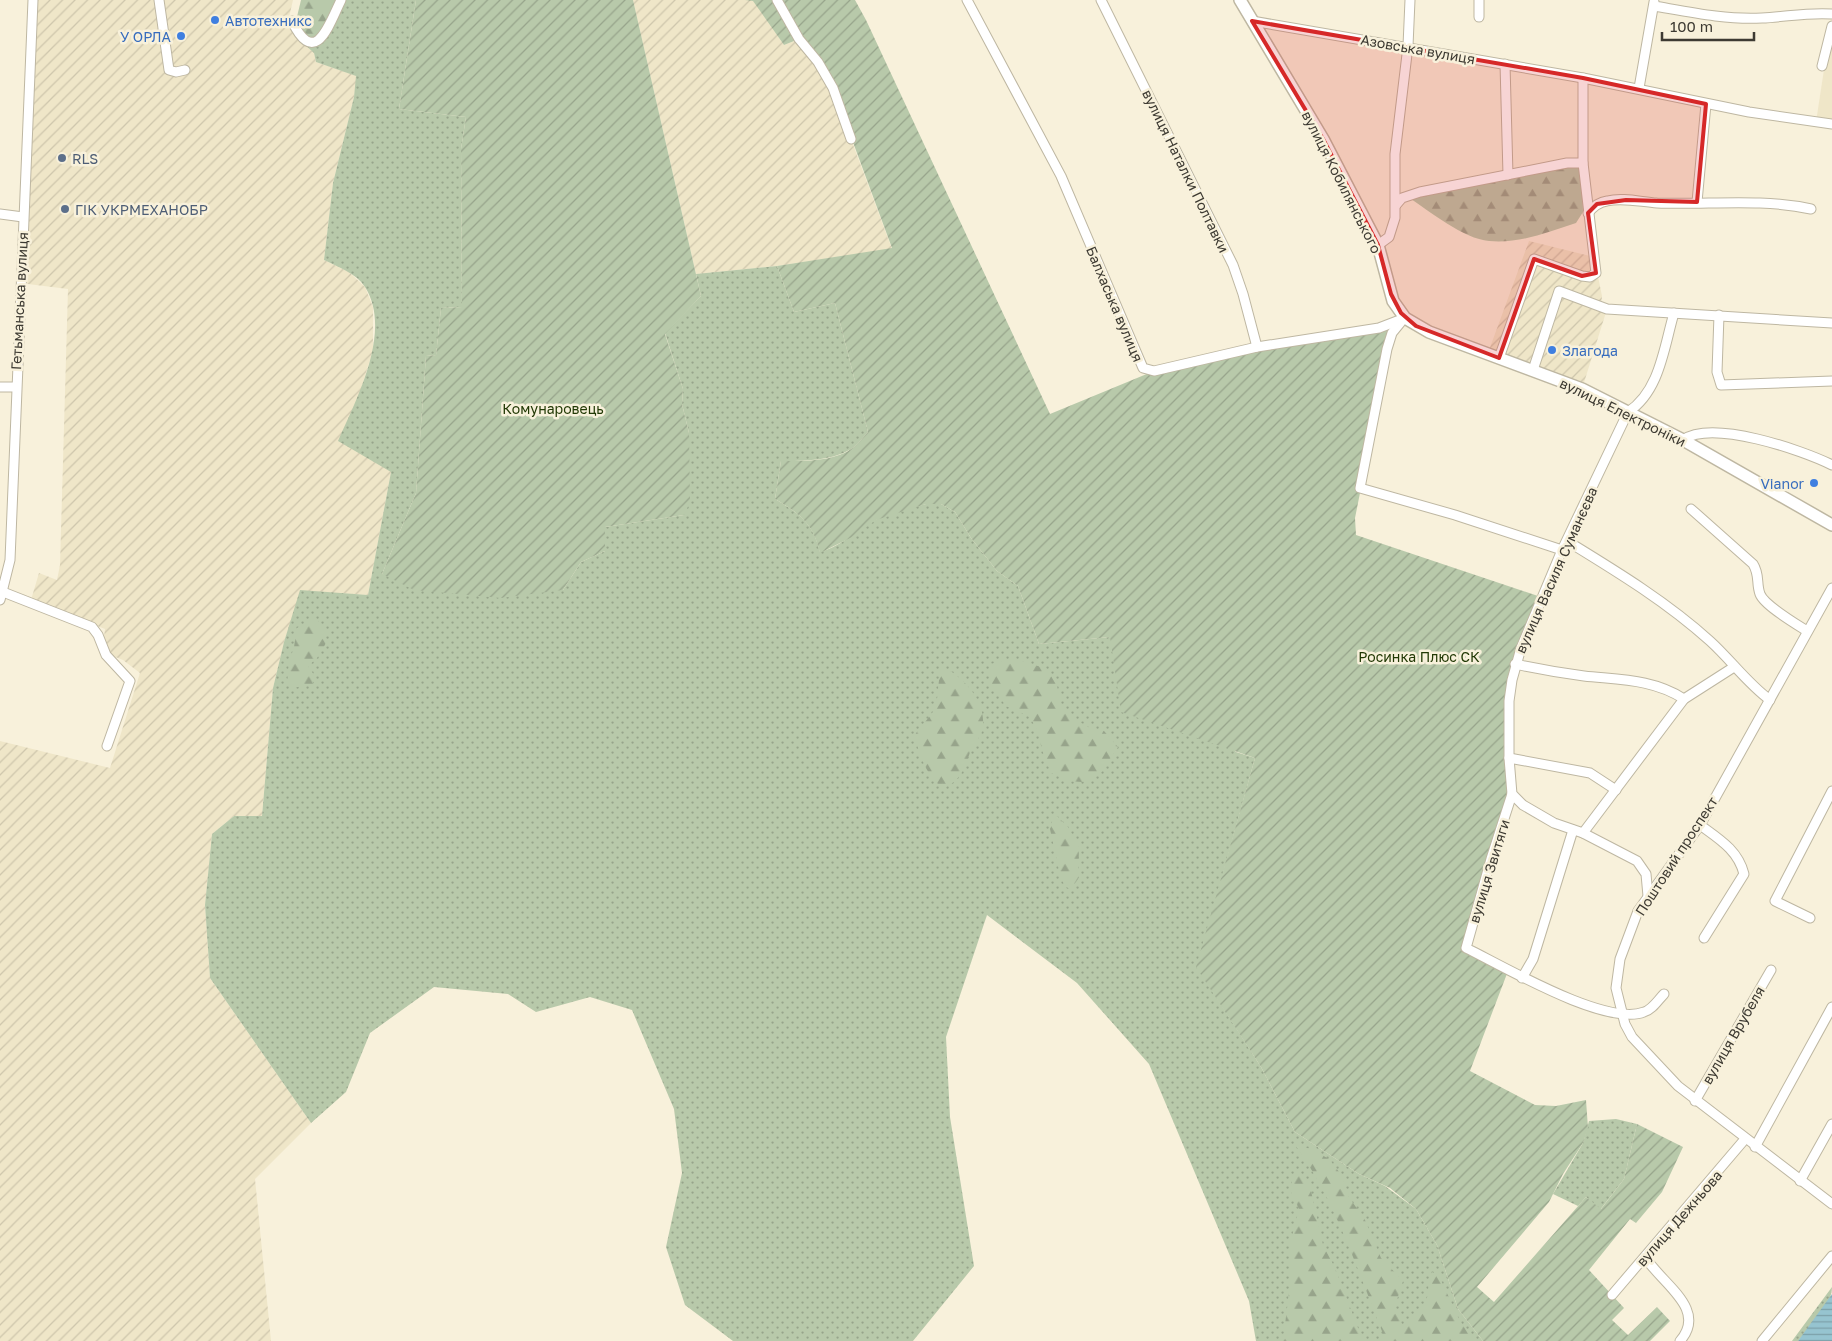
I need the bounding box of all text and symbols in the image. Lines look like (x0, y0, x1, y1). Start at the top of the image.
scale bar (1662, 10, 1754, 42)
place label: Автотехникс (225, 12, 312, 29)
marker: Автотехникс (209, 14, 221, 26)
text: 100 m (1670, 17, 1713, 35)
place label: У ОРЛА (120, 28, 172, 45)
marker: У ОРЛА (175, 30, 187, 42)
street label: Азовська вулиця (1359, 31, 1477, 67)
street label: вулиця Наталки Полтавки (1139, 87, 1233, 255)
street label: вулиця Кобилянського (1299, 108, 1385, 256)
place label: RLS (72, 150, 98, 167)
marker: RLS (56, 152, 68, 164)
place label: ГІК УКРМЕХАНОБР (75, 201, 208, 218)
marker: ГІК УКРМЕХАНОБР (59, 203, 71, 215)
street label: Гетьманська вулиця (7, 232, 31, 370)
street label: Балхаська вулиця (1083, 244, 1147, 364)
place label: Злагода (1562, 342, 1618, 359)
marker: Злагода (1546, 344, 1558, 356)
street label: вулиця Електроніки (1557, 374, 1689, 450)
park label: Комунаровець (502, 400, 604, 417)
place label: Vianor (1760, 475, 1805, 492)
marker: Vianor (1808, 477, 1820, 489)
street label: вулиця Василя Суманєєва (1512, 484, 1600, 656)
park label: Росинка Плюс СК (1358, 648, 1480, 665)
street label: Поштовий проспект (1631, 793, 1721, 919)
street label: вулиця Звитяги (1465, 817, 1513, 925)
street label: вулиця Врубеля (1698, 983, 1768, 1087)
street label: вулиця Дежньова (1633, 1167, 1725, 1269)

